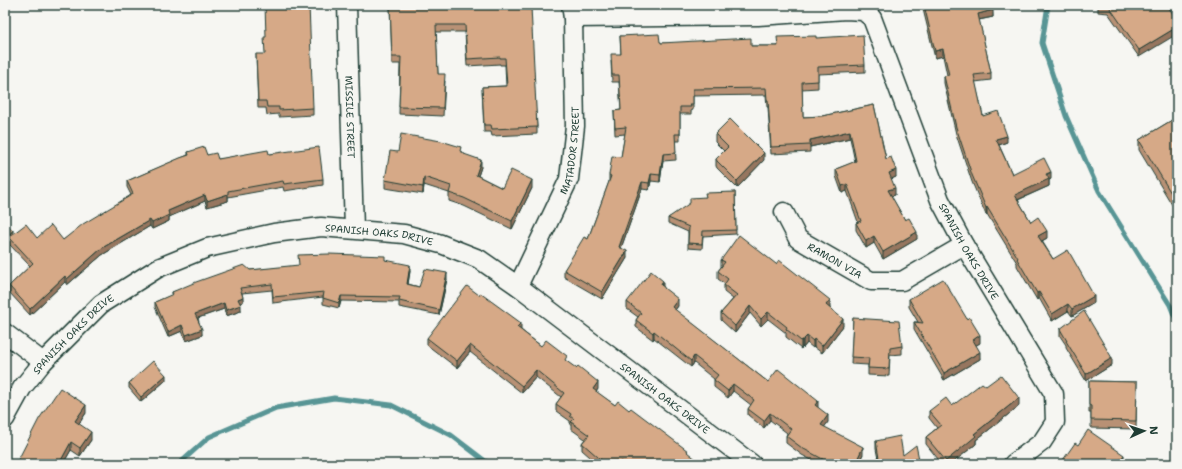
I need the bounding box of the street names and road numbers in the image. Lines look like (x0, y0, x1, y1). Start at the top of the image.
street label: MISSILE STREET (343, 75, 358, 159)
street label: MATADOR STREET (556, 106, 582, 196)
street label: SPANISH OAKS DRIVE (936, 201, 1002, 302)
street label: SPANISH OAKS DRIVE (325, 221, 435, 248)
street label: RAMON VIA (805, 239, 865, 281)
street label: SPANISH OAKS DRIVE (30, 291, 116, 377)
street label: SPANISH OAKS DRIVE (618, 360, 713, 436)

